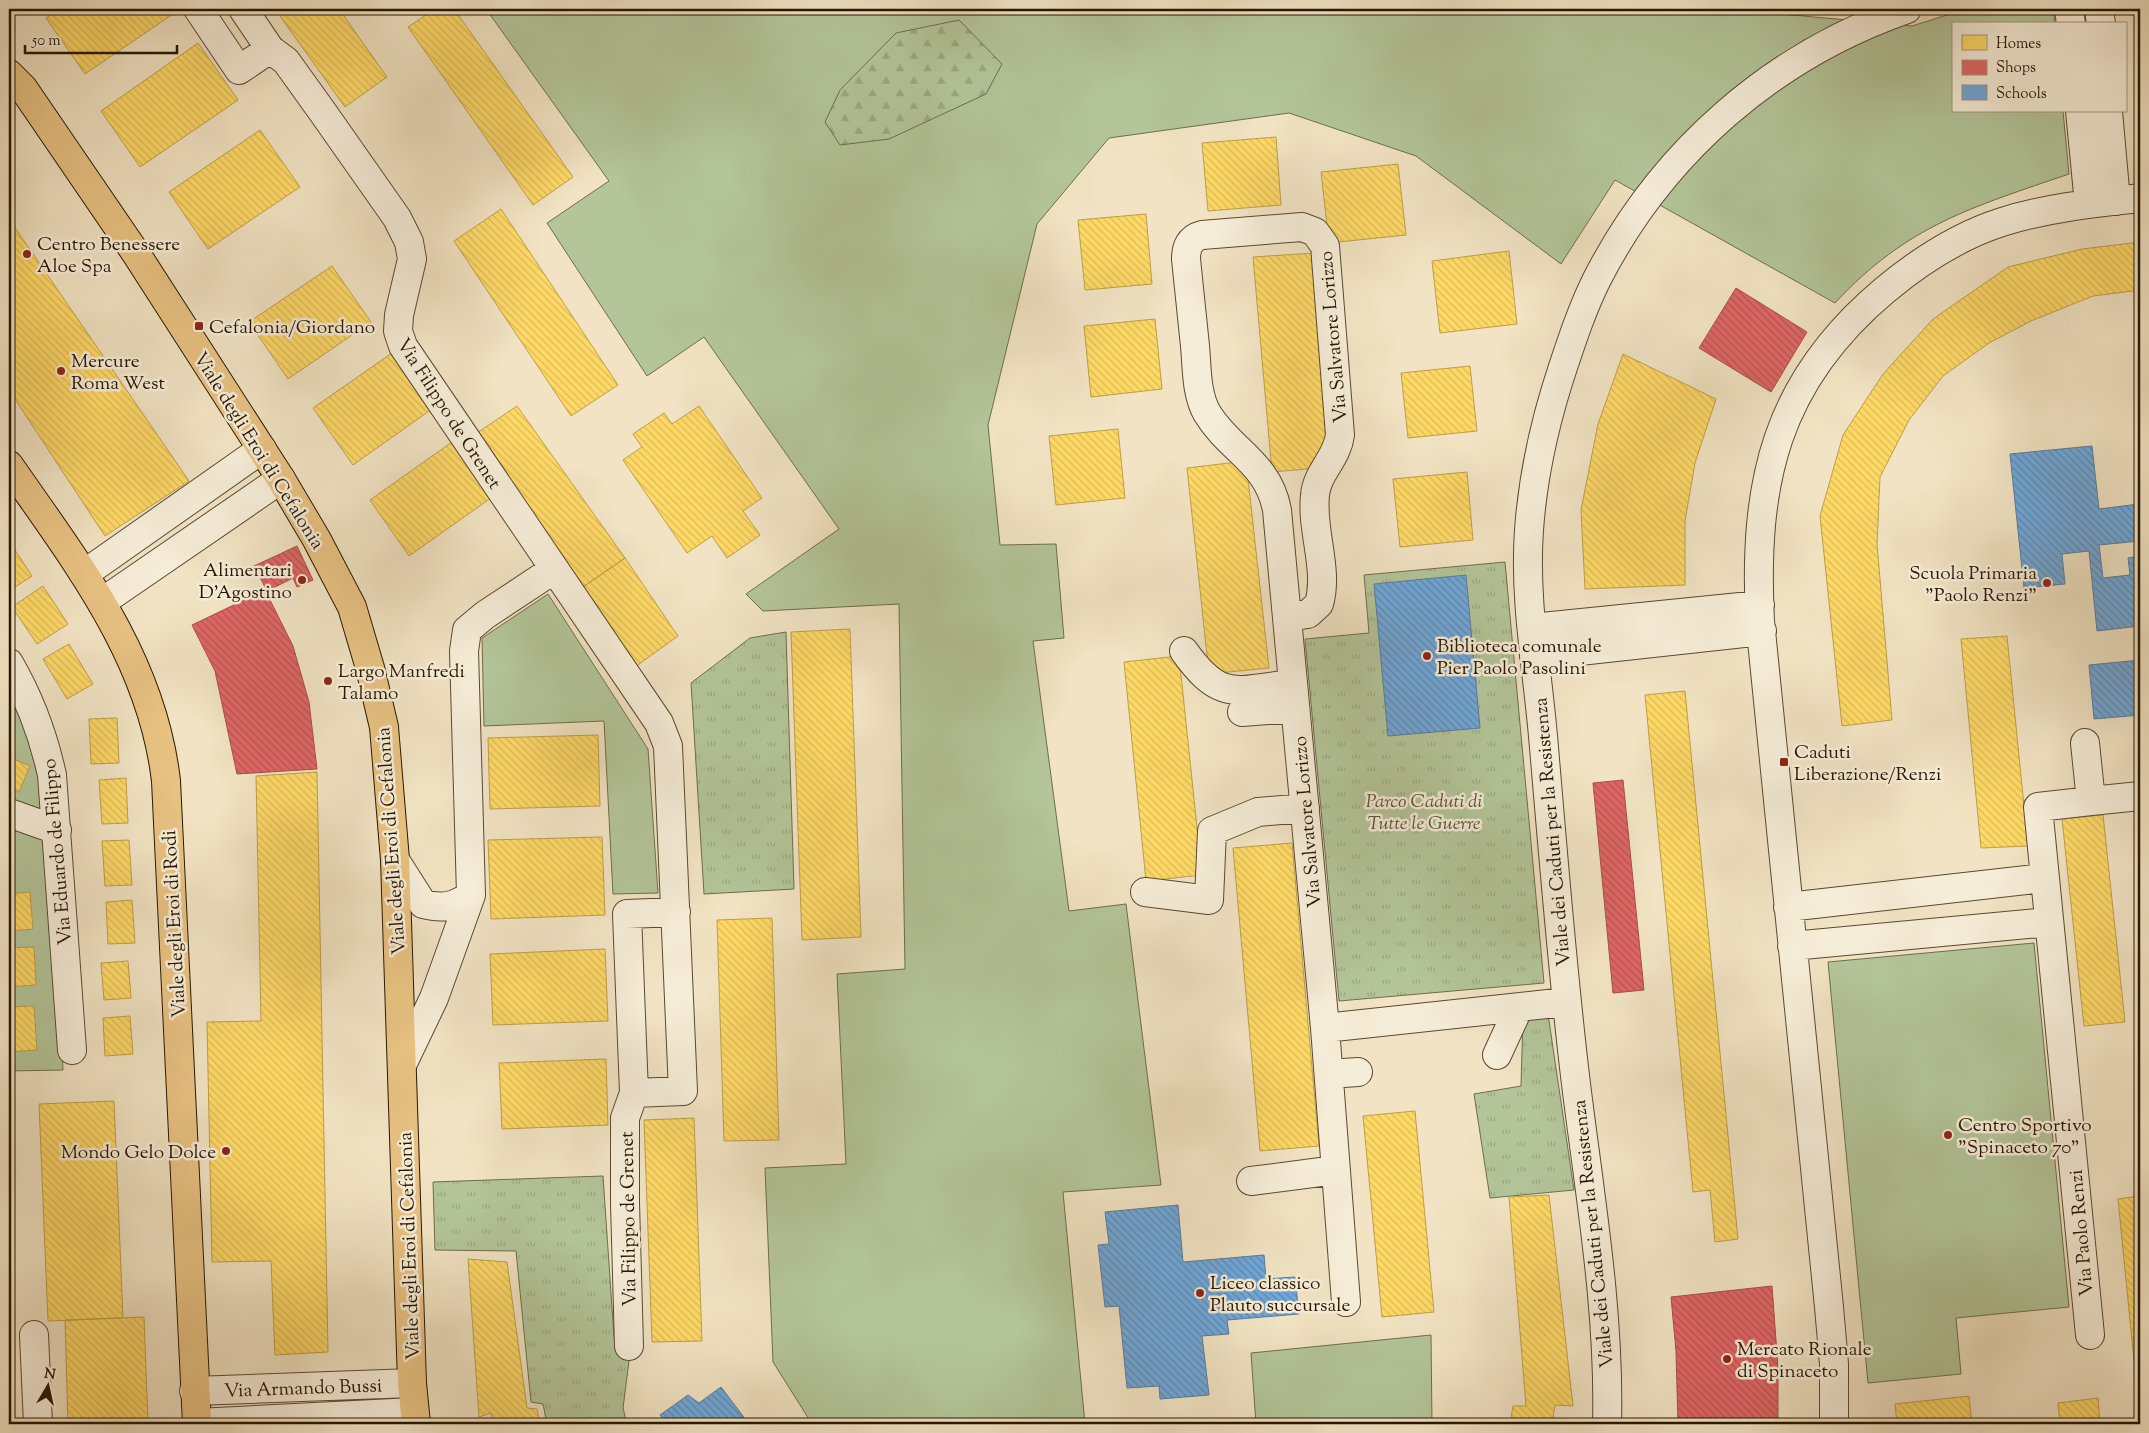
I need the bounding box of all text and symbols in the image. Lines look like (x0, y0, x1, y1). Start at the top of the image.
scale bar (25, 22, 178, 54)
legend (1952, 22, 2126, 112)
text: 50 m (31, 31, 61, 52)
text: Homes (1996, 34, 2041, 55)
text: Shops (1996, 58, 2036, 79)
text: Schools (1996, 84, 2047, 105)
place label: Centro Benessere Aloe Spa (37, 232, 180, 281)
marker: Centro Benessere Aloe Spa (21, 248, 33, 260)
street label: Via Salvatore Lorizzo (1314, 250, 1355, 424)
place label: Cefalonia/Giordano (209, 315, 375, 342)
marker: Cefalonia/Giordano (193, 320, 205, 332)
street label: Via Filippo de Grenet (389, 334, 507, 496)
street label: Viale degli Eroi di Cefalonia (186, 347, 330, 555)
place label: Mercure Roma West (71, 349, 166, 398)
marker: Mercure Roma West (55, 365, 67, 377)
place label: Alimentari D'Agostino (199, 558, 292, 607)
place label: Scuola Primaria "Paolo Renzi" (1909, 561, 2037, 610)
marker: Alimentari D'Agostino (296, 574, 308, 586)
marker: Scuola Primaria "Paolo Renzi" (2041, 577, 2053, 589)
place label: Biblioteca comunale Pier Paolo Pasolini (1437, 634, 1602, 683)
marker: Biblioteca comunale Pier Paolo Pasolini (1421, 650, 1433, 662)
place label: Largo Manfredi Talamo (338, 659, 465, 708)
marker: Largo Manfredi Talamo (322, 675, 334, 687)
street label: Viale dei Caduti per la Resistenza (1528, 696, 1579, 967)
street label: Viale degli Eroi di Cefalonia (371, 726, 414, 956)
street label: Via Salvatore Lorizzo (1288, 735, 1329, 909)
place label: Caduti Liberazione/Renzi (1794, 740, 1941, 789)
marker: Caduti Liberazione/Renzi (1778, 756, 1790, 768)
street label: Via Eduardo de Filippo (37, 757, 80, 946)
park label: Parco Caduti di Tutte le Guerre (1366, 789, 1483, 838)
street label: Viale degli Eroi di Rodi (157, 829, 194, 1018)
street label: Viale dei Caduti per la Resistenza (1567, 1098, 1622, 1369)
place label: Centro Sportivo "Spinaceto 70" (1958, 1113, 2092, 1162)
marker: Centro Sportivo "Spinaceto 70" (1942, 1129, 1954, 1141)
street label: Viale degli Eroi di Cefalonia (393, 1131, 428, 1360)
street label: Via Filippo de Grenet (614, 1131, 645, 1307)
place label: Mondo Gelo Dolce (61, 1140, 216, 1167)
marker: Mondo Gelo Dolce (220, 1145, 232, 1157)
street label: Via Paolo Renzi (2064, 1168, 2101, 1297)
place label: Liceo classico Plauto succursale (1210, 1271, 1350, 1320)
marker: Liceo classico Plauto succursale (1194, 1287, 1206, 1299)
place label: Mercato Rionale di Spinaceto (1737, 1337, 1872, 1386)
marker: Mercato Rionale di Spinaceto (1721, 1353, 1733, 1365)
north arrow (22, 1360, 72, 1410)
text: N (43, 1364, 57, 1386)
street label: Via Armando Bussi (224, 1373, 383, 1406)

